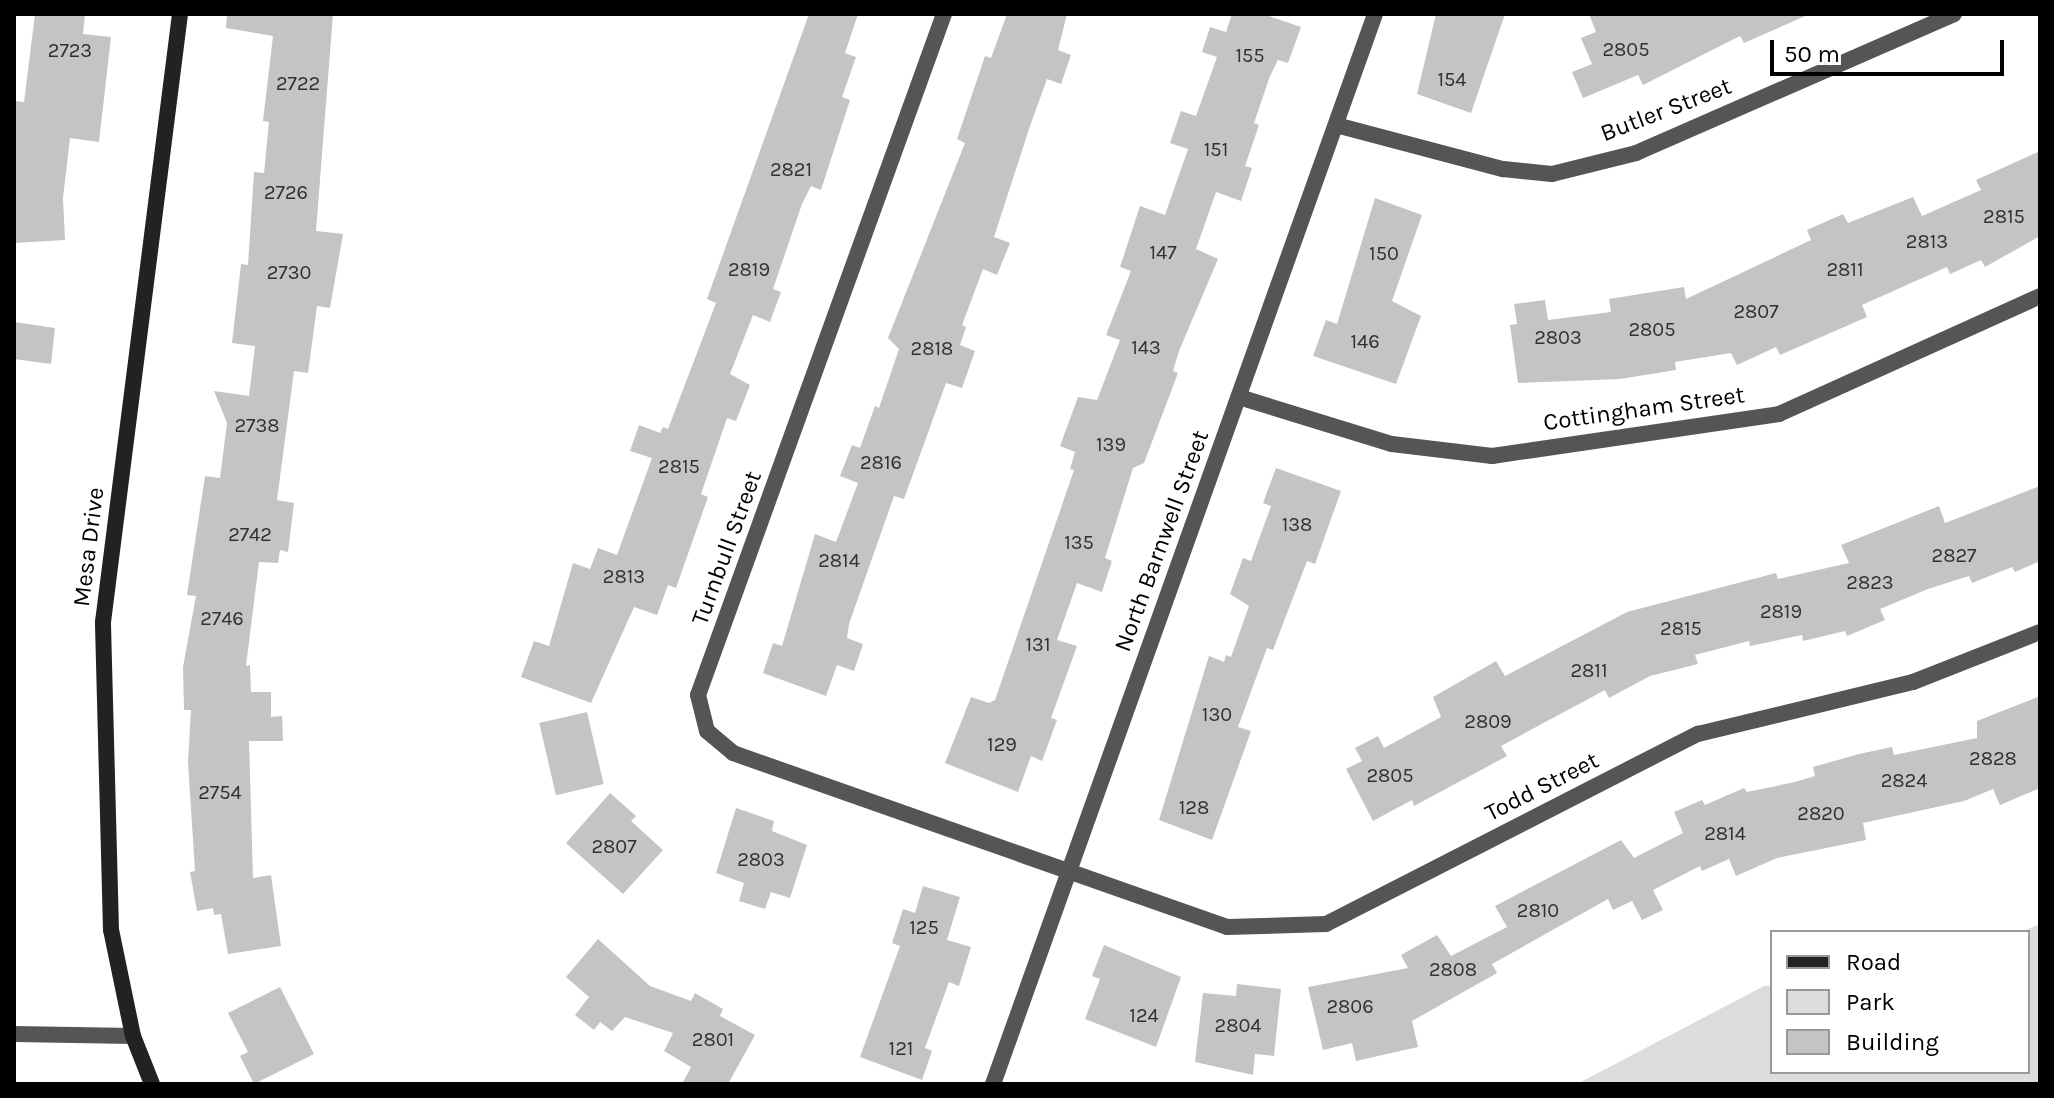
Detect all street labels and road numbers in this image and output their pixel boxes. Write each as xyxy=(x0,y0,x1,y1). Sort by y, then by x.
street label: Butler Street xyxy=(1597,72,1735,148)
street label: Cottingham Street xyxy=(1542,381,1746,437)
street label: North Barnwell Street xyxy=(1109,426,1215,656)
street label: Turnbull Street xyxy=(686,467,768,629)
street label: Mesa Drive xyxy=(67,486,111,608)
street label: Todd Street xyxy=(1481,746,1603,828)

